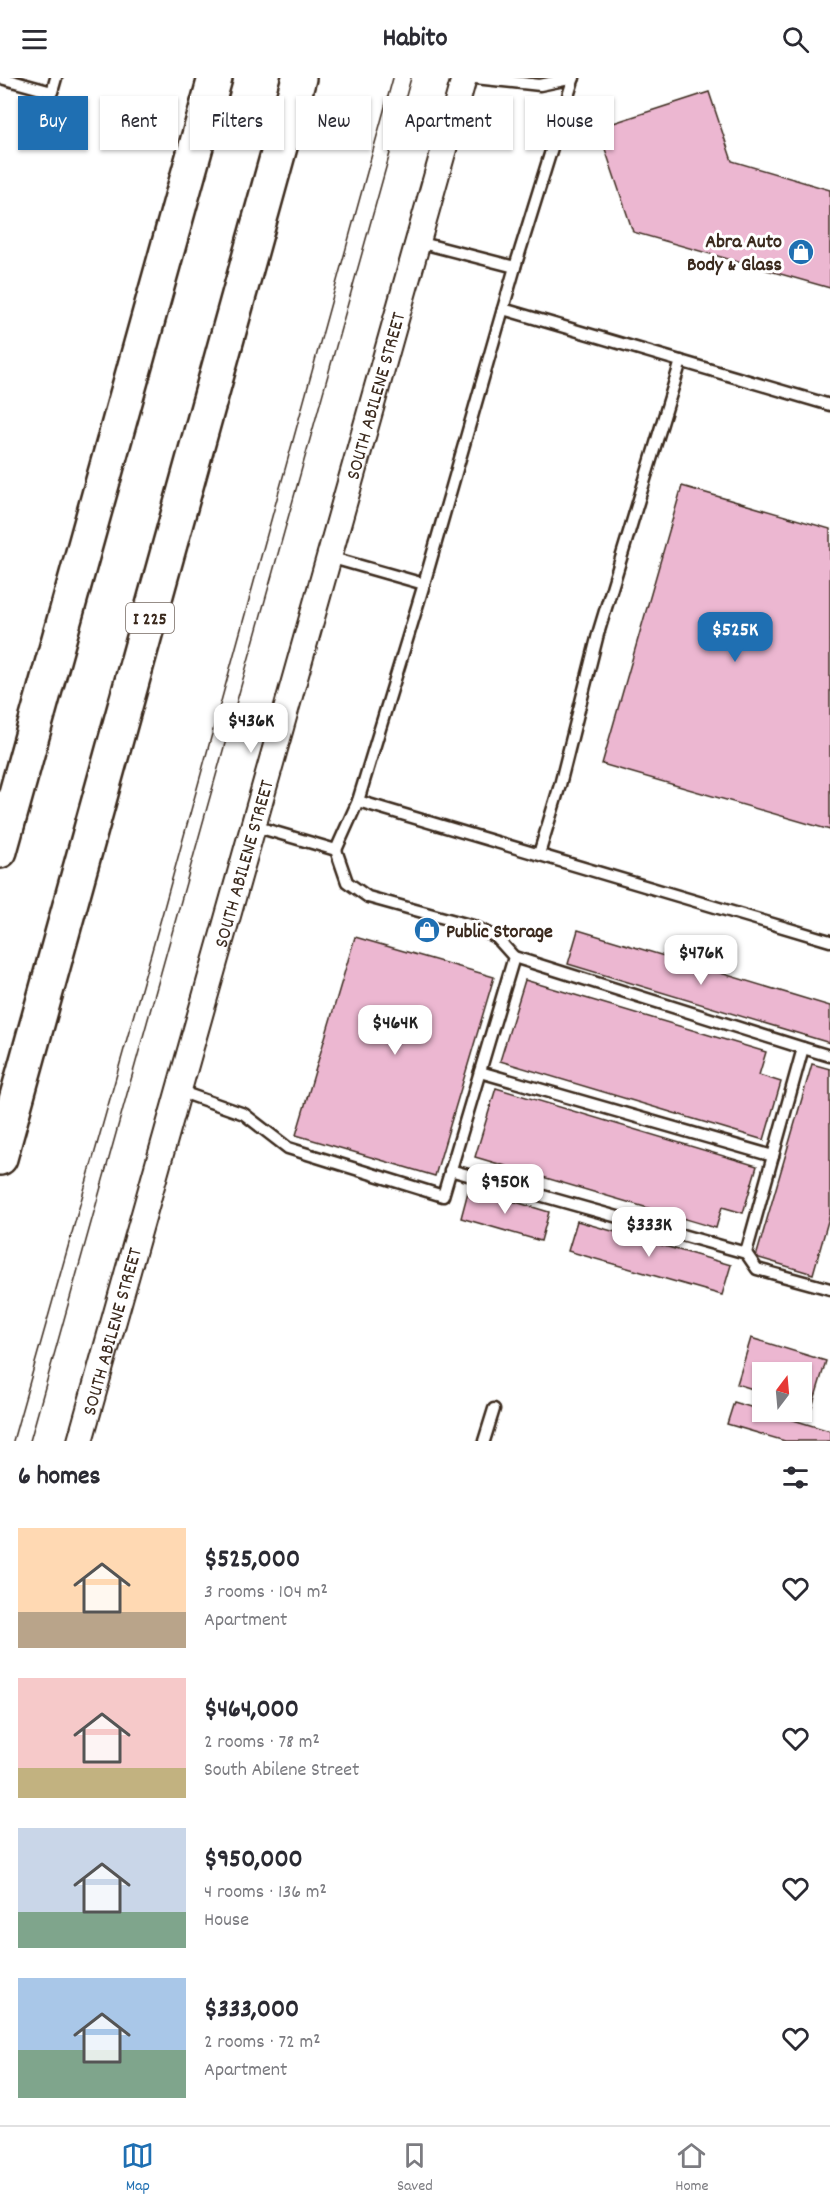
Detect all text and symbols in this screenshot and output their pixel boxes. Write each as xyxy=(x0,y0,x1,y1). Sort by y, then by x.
text: Habito xyxy=(382,20,448,59)
icon: menu xyxy=(18,23,51,56)
icon: search xyxy=(779,23,812,56)
chip: Buy xyxy=(18,96,88,150)
chip: Rent xyxy=(100,96,178,150)
chip: Filters xyxy=(190,96,284,150)
chip: New xyxy=(296,96,371,150)
chip: Apartment xyxy=(383,96,513,150)
chip: House xyxy=(525,96,614,150)
place label: Abra Auto Body & Glass xyxy=(687,229,782,280)
shop icon: Abra Auto Body & Glass xyxy=(786,237,816,267)
street label: SOUTH ABILENE STREET xyxy=(340,309,414,484)
road number: I 225 xyxy=(126,603,174,633)
pin: $525K xyxy=(693,612,777,663)
text: $525K xyxy=(712,617,758,645)
pin: $436K xyxy=(209,703,293,754)
text: $436K xyxy=(228,708,274,736)
street label: SOUTH ABILENE STREET xyxy=(209,777,283,951)
shop icon: Public Storage xyxy=(412,915,442,945)
place label: Public Storage xyxy=(446,919,553,947)
pin: $476K xyxy=(659,935,743,986)
text: $476K xyxy=(678,940,724,968)
pin: $464K xyxy=(353,1005,437,1056)
text: $464K xyxy=(372,1010,418,1038)
pin: $950K xyxy=(463,1164,547,1215)
text: $950K xyxy=(481,1169,529,1197)
pin: $333K xyxy=(607,1207,691,1258)
text: $333K xyxy=(626,1212,672,1240)
street label: SOUTH ABILENE STREET xyxy=(77,1245,151,1419)
north arrow xyxy=(752,1362,812,1422)
map controls xyxy=(752,1362,812,1422)
text: 6 homes xyxy=(18,1459,100,1496)
icon: filters xyxy=(779,1461,812,1494)
text: $525,000 xyxy=(204,1542,300,1579)
icon: home xyxy=(66,1552,138,1624)
icon: heart xyxy=(779,1572,812,1605)
text: 3 rooms · 104 m² xyxy=(204,1579,328,1607)
text: Apartment xyxy=(204,1607,287,1635)
text: $464,000 xyxy=(204,1692,299,1729)
icon: home xyxy=(66,1702,138,1774)
icon: heart xyxy=(779,1722,812,1755)
text: 2 rooms · 78 m² xyxy=(204,1729,320,1757)
text: South Abilene Street xyxy=(204,1757,359,1785)
text: $950,000 xyxy=(204,1842,303,1879)
icon: home xyxy=(66,1852,138,1924)
icon: heart xyxy=(779,1872,812,1905)
text: 4 rooms · 136 m² xyxy=(204,1879,327,1907)
text: House xyxy=(204,1907,249,1935)
text: $333,000 xyxy=(204,1992,299,2029)
icon: home xyxy=(66,2002,138,2074)
icon: heart xyxy=(779,2022,812,2055)
text: 2 rooms · 72 m² xyxy=(204,2029,320,2057)
text: Apartment xyxy=(204,2057,287,2085)
tab: Map xyxy=(121,2139,154,2198)
tab: Saved xyxy=(397,2139,433,2198)
tab: Home xyxy=(675,2139,709,2198)

